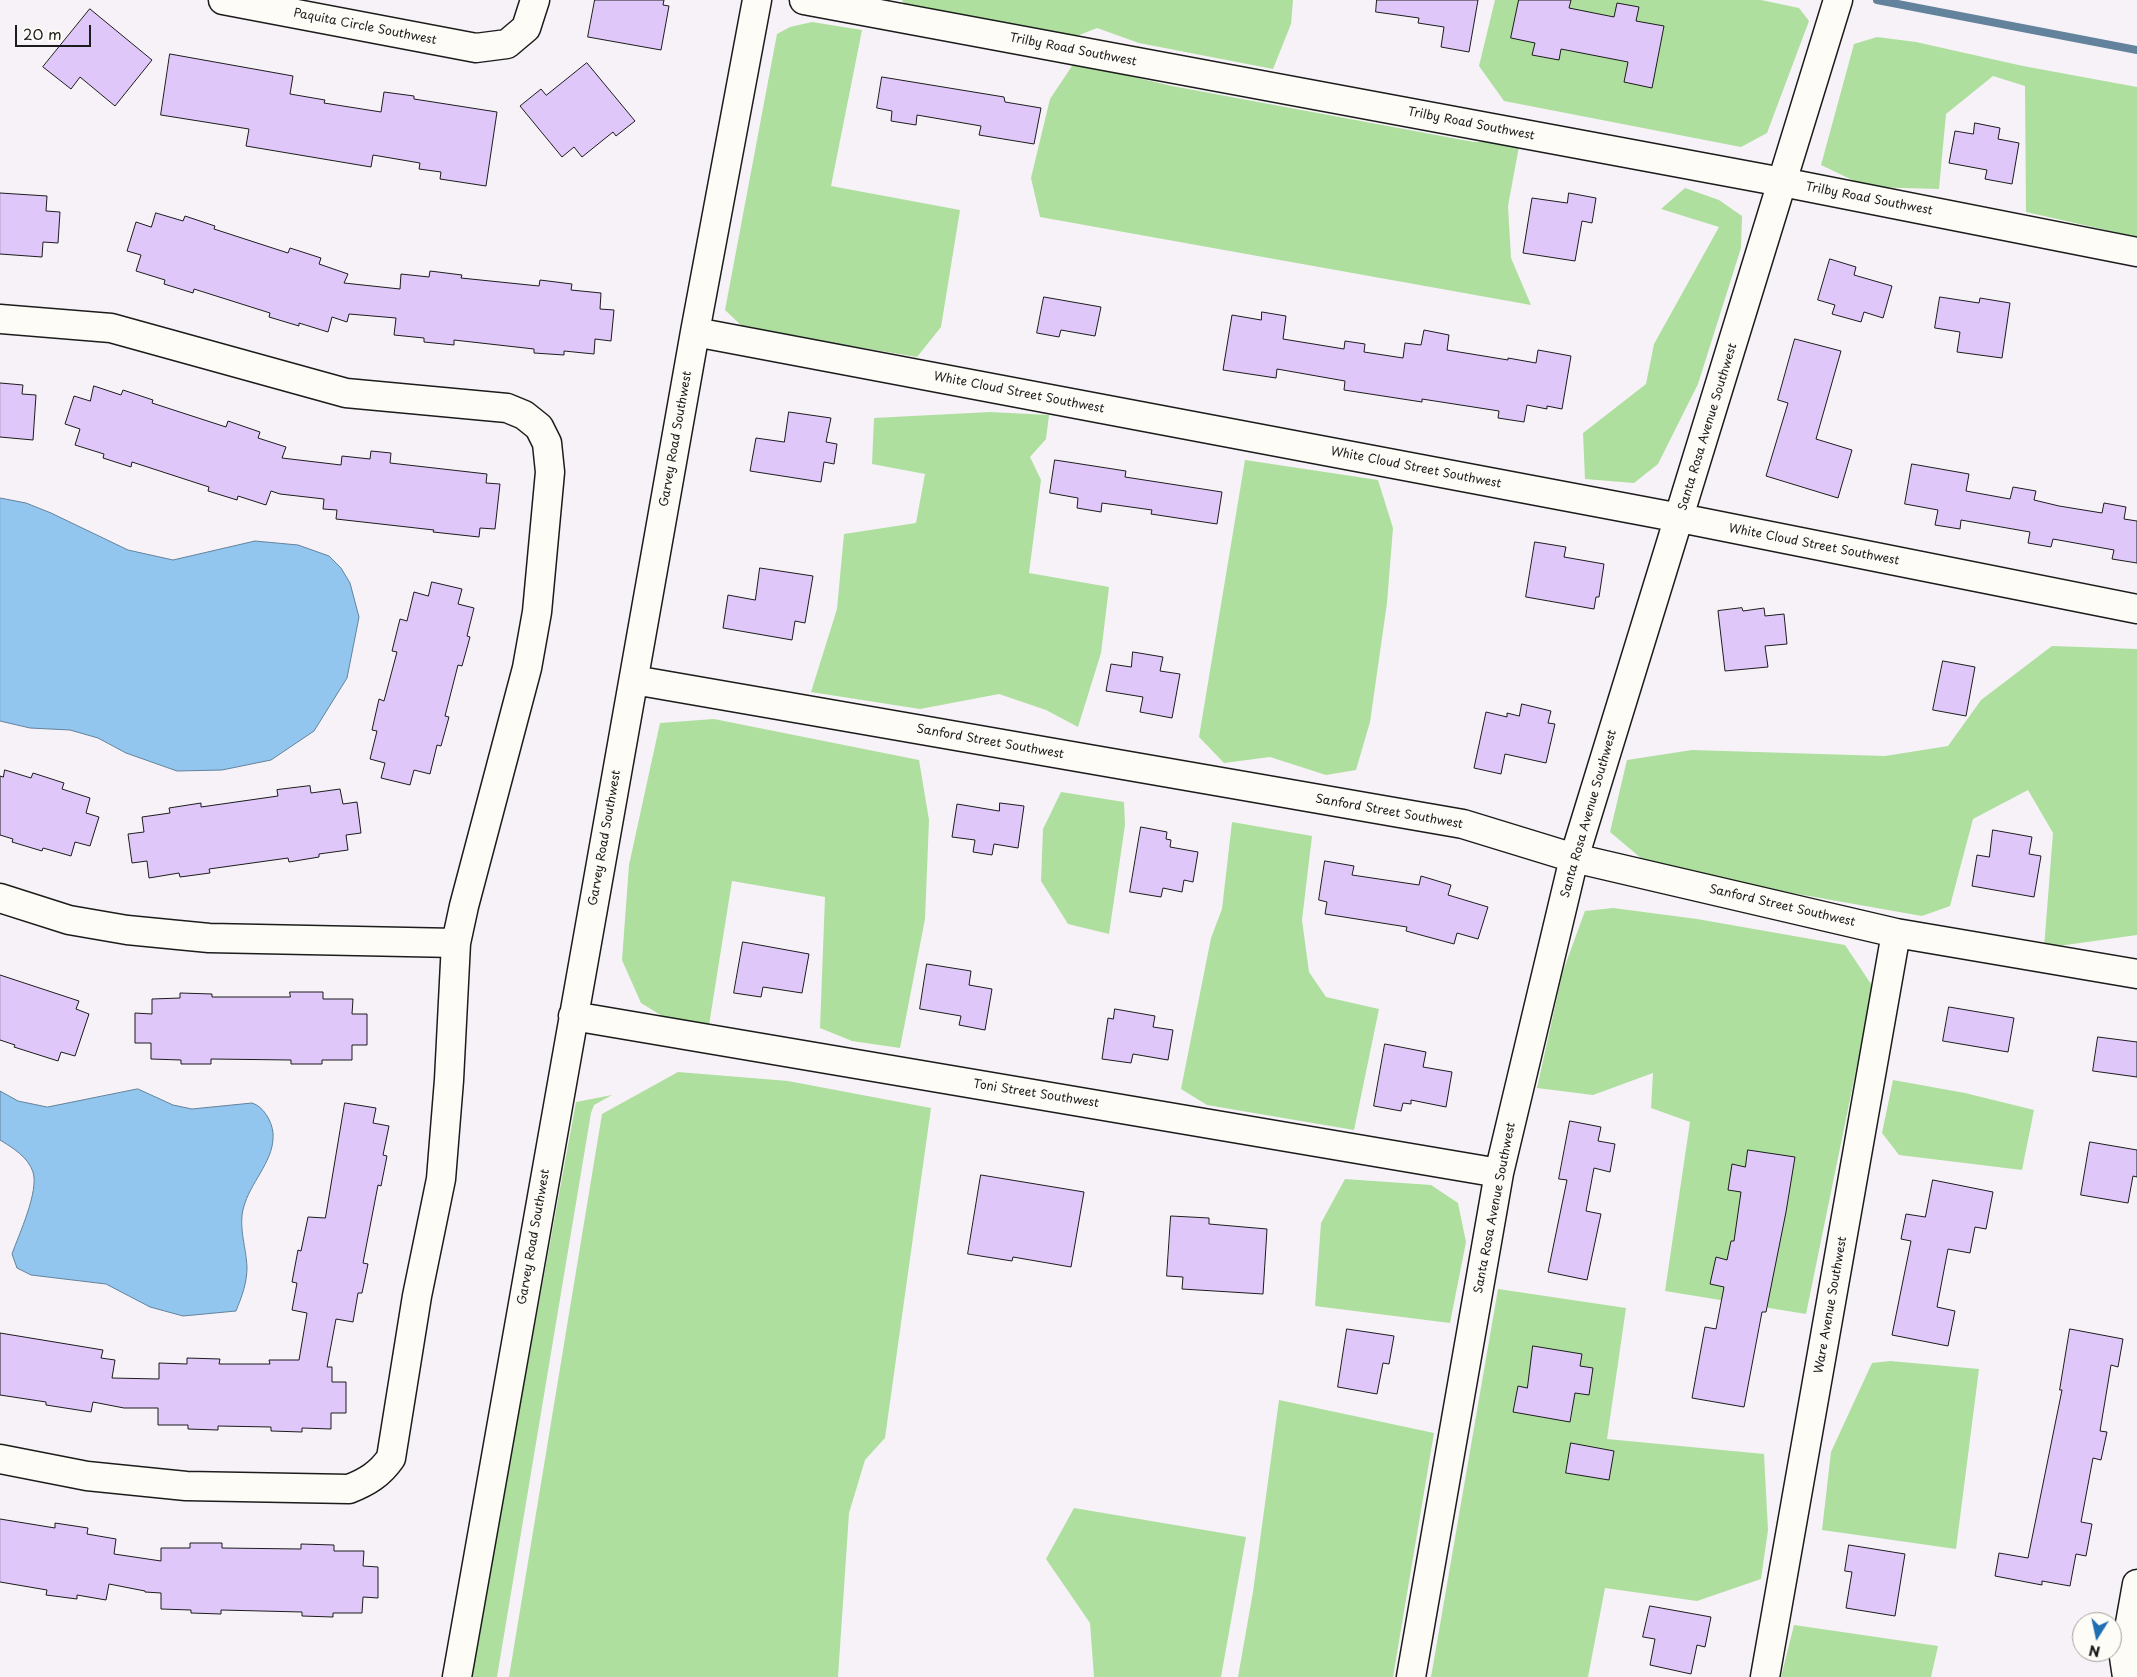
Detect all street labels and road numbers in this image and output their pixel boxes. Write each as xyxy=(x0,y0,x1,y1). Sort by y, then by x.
street label: Paquita Circle Southwest xyxy=(292,6,438,48)
street label: Trilby Road Southwest xyxy=(1008,31,1138,69)
street label: Trilby Road Southwest xyxy=(1406,105,1536,143)
street label: Trilby Road Southwest xyxy=(1804,180,1934,218)
street label: Santa Rosa Avenue Southwest xyxy=(1676,342,1740,512)
street label: White Cloud Street Southwest xyxy=(933,369,1105,417)
street label: Garvey Road Southwest xyxy=(657,370,695,508)
street label: White Cloud Street Southwest xyxy=(1330,444,1502,492)
street label: White Cloud Street Southwest xyxy=(1728,521,1900,569)
street label: Sanford Street Southwest xyxy=(915,722,1065,762)
street label: Santa Rosa Avenue Southwest xyxy=(1558,728,1620,900)
street label: Garvey Road Southwest xyxy=(586,769,624,907)
street label: Sanford Street Southwest xyxy=(1314,792,1464,832)
street label: Sanford Street Southwest xyxy=(1708,882,1856,930)
street label: Toni Street Southwest xyxy=(972,1077,1100,1111)
street label: Santa Rosa Avenue Southwest xyxy=(1471,1121,1519,1295)
street label: Garvey Road Southwest xyxy=(515,1168,553,1306)
street label: Ware Avenue Southwest xyxy=(1812,1235,1850,1375)

